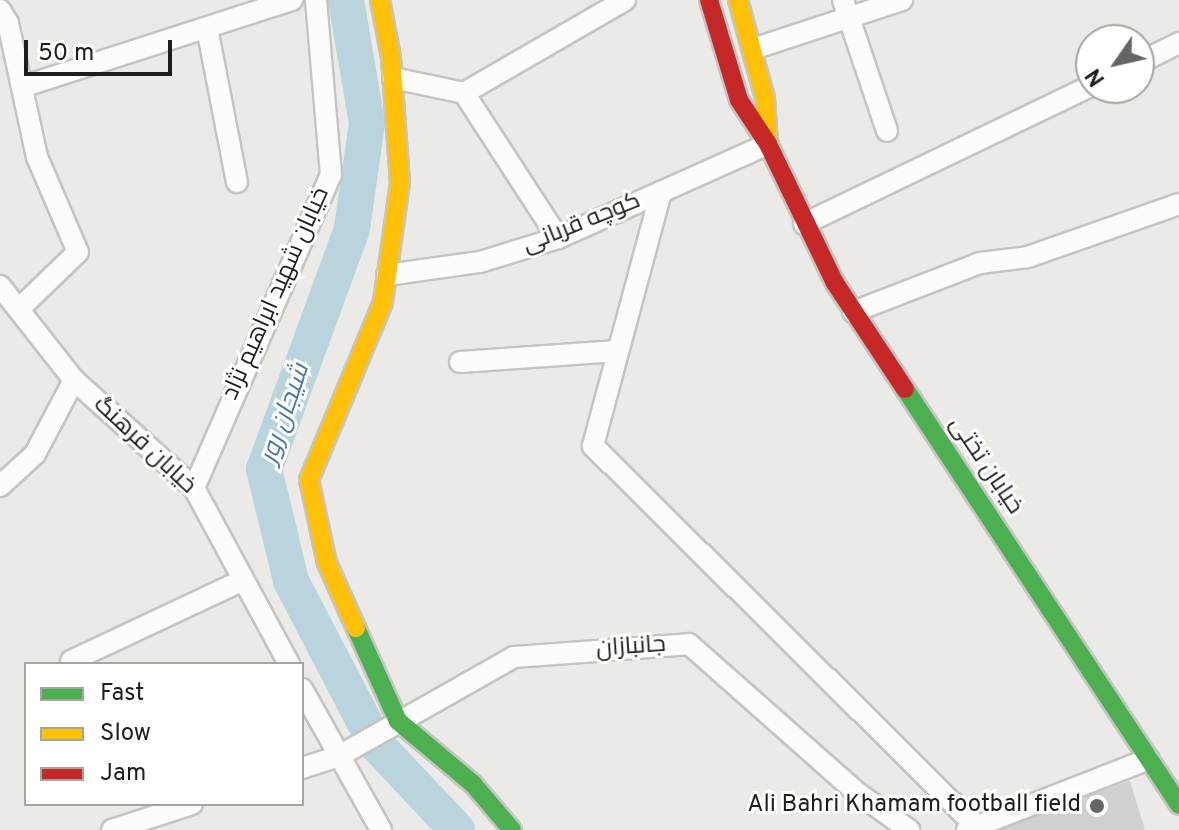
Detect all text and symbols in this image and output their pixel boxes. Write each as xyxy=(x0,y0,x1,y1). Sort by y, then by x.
scale bar xyxy=(28,24,176,74)
north arrow xyxy=(1075,24,1155,104)
text: 50 m xyxy=(38,39,94,69)
text: N xyxy=(1081,62,1112,91)
street label: خیابان شهید ابراهیم نژاد xyxy=(217,183,337,405)
street label: کوچه قربانی xyxy=(519,187,645,261)
water label: شیجان رور xyxy=(254,360,318,468)
street label: خیابان فرهنگ xyxy=(87,391,201,501)
street label: خیابان تختی xyxy=(942,412,1028,520)
street label: جانبازان xyxy=(595,631,667,665)
legend xyxy=(24,662,304,806)
text: Fast xyxy=(100,679,144,709)
text: Slow xyxy=(100,719,151,749)
text: Jam xyxy=(100,759,146,789)
place label: Ali Bahri Khamam football field xyxy=(747,792,1081,820)
marker: Ali Bahri Khamam football field xyxy=(1088,797,1106,815)

